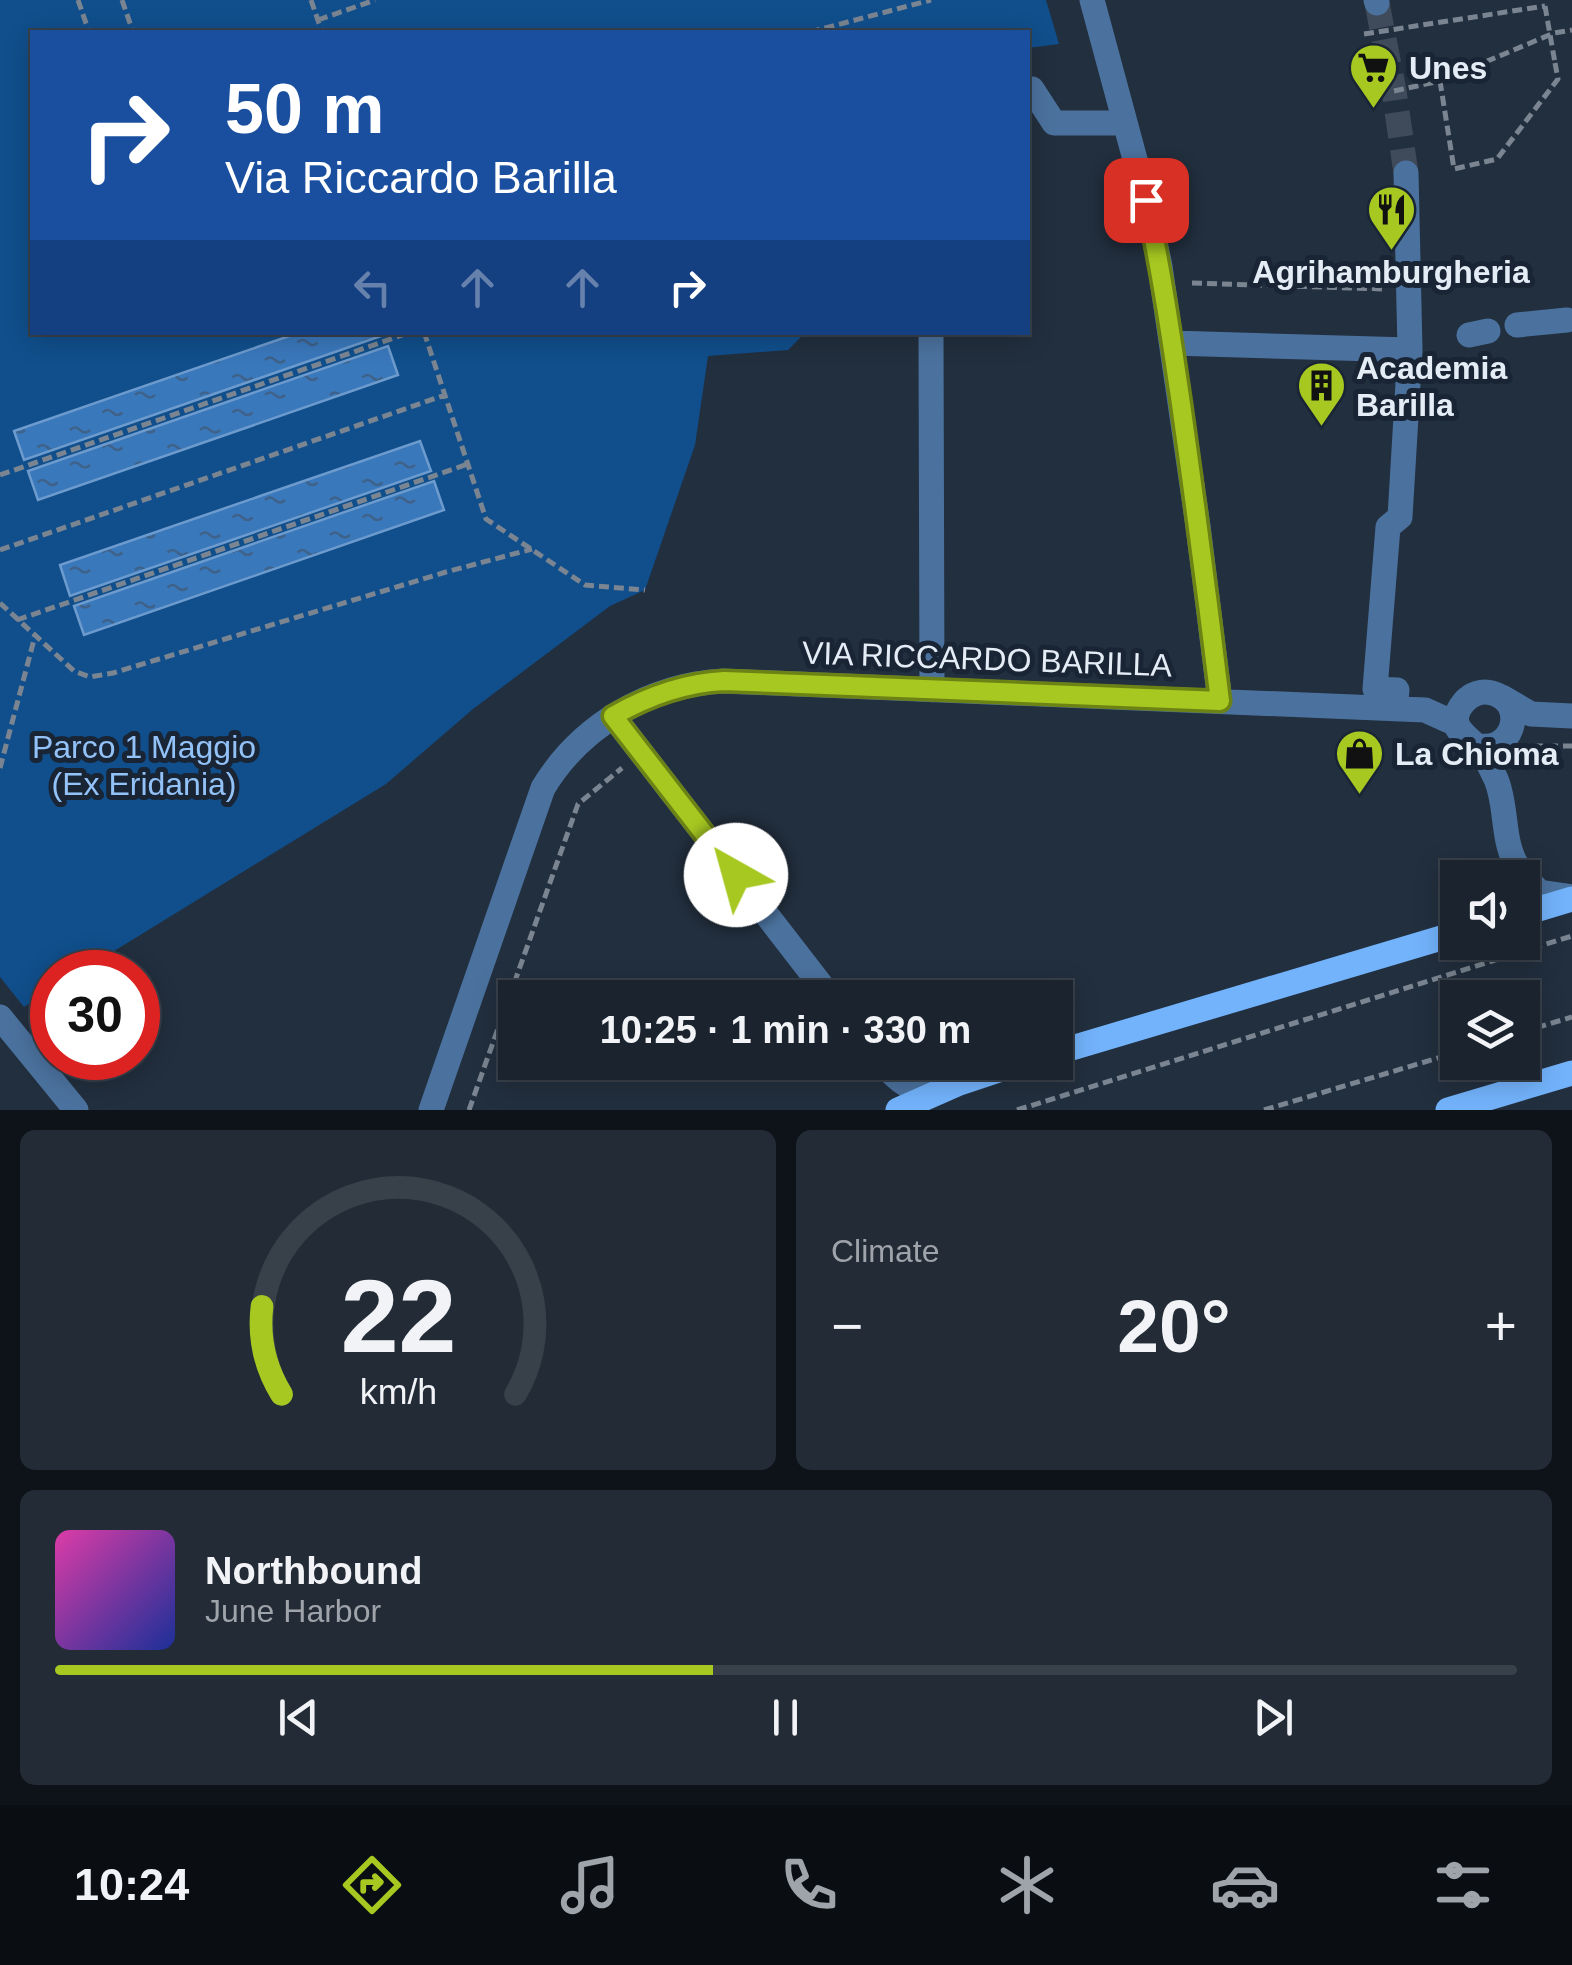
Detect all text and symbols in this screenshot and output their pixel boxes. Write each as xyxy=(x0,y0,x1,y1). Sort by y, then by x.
supermarket icon: Unes xyxy=(1348,42,1400,110)
place label: Unes xyxy=(1409,50,1487,86)
icon: right xyxy=(60,70,190,200)
text: 50 m xyxy=(225,70,385,148)
text: Via Riccardo Barilla xyxy=(225,152,617,203)
pin xyxy=(1104,158,1189,243)
icon: arrive xyxy=(1119,173,1174,228)
restaurant icon: Agrihamburgheria xyxy=(1365,184,1417,252)
place label: Agrihamburgheria xyxy=(1252,254,1530,290)
icon: left xyxy=(345,260,400,315)
icon: ahead xyxy=(450,260,505,315)
icon: ahead xyxy=(555,260,610,315)
icon: right xyxy=(660,260,715,315)
place label: Academia Barilla xyxy=(1356,350,1507,423)
building icon: Academia Barilla xyxy=(1295,360,1347,428)
street label: VIA RICCARDO BARILLA xyxy=(802,635,1173,683)
shop icon: La Chioma xyxy=(1334,728,1386,796)
park label: Parco 1 Maggio (Ex Eridania) xyxy=(32,729,256,802)
place label: La Chioma xyxy=(1395,736,1559,772)
position arrow xyxy=(684,823,788,927)
map controls xyxy=(1440,860,1540,1080)
button: sound xyxy=(1440,860,1540,960)
speed limit sign: 30 xyxy=(30,950,160,1080)
button: layers xyxy=(1440,980,1540,1080)
text: 10:25 · 1 min · 330 m xyxy=(600,1009,971,1051)
text: Climate xyxy=(831,1233,939,1269)
text: 22 xyxy=(340,1258,456,1374)
text: 20° xyxy=(1117,1284,1231,1368)
text: − xyxy=(831,1295,863,1357)
text: + xyxy=(1485,1295,1517,1357)
text: km/h xyxy=(359,1372,437,1412)
text: Northbound xyxy=(205,1550,422,1592)
text: June Harbor xyxy=(205,1593,381,1629)
icon: previous xyxy=(271,1690,326,1745)
icon: pause xyxy=(758,1690,813,1745)
icon: next xyxy=(1246,1690,1301,1745)
icon: directions xyxy=(337,1850,407,1920)
icon: music xyxy=(555,1850,625,1920)
icon: phone xyxy=(774,1850,844,1920)
icon: climate xyxy=(992,1850,1062,1920)
icon: car xyxy=(1210,1850,1280,1920)
icon: filters xyxy=(1428,1850,1498,1920)
text: 10:24 xyxy=(74,1859,189,1910)

